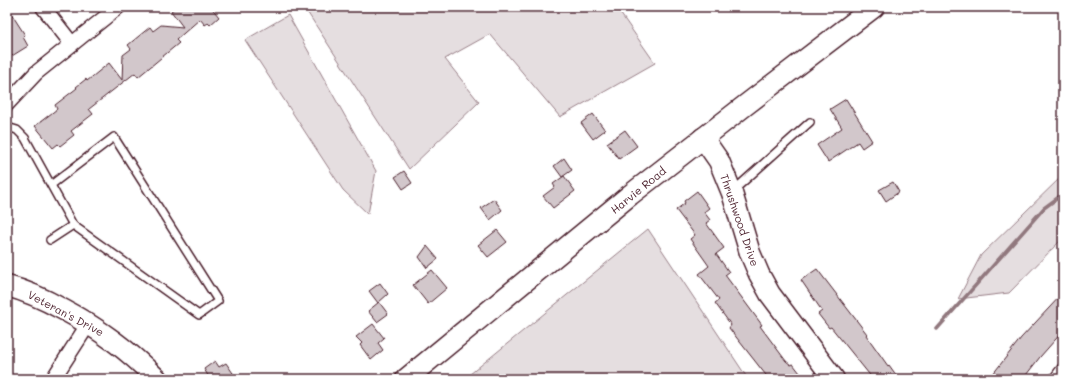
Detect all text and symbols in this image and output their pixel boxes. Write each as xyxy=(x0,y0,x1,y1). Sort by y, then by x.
street label: Harvie Road xyxy=(607,163,669,217)
street label: Thrushwood Drive xyxy=(717,172,763,268)
street label: Veteran's Drive xyxy=(25,287,107,340)

